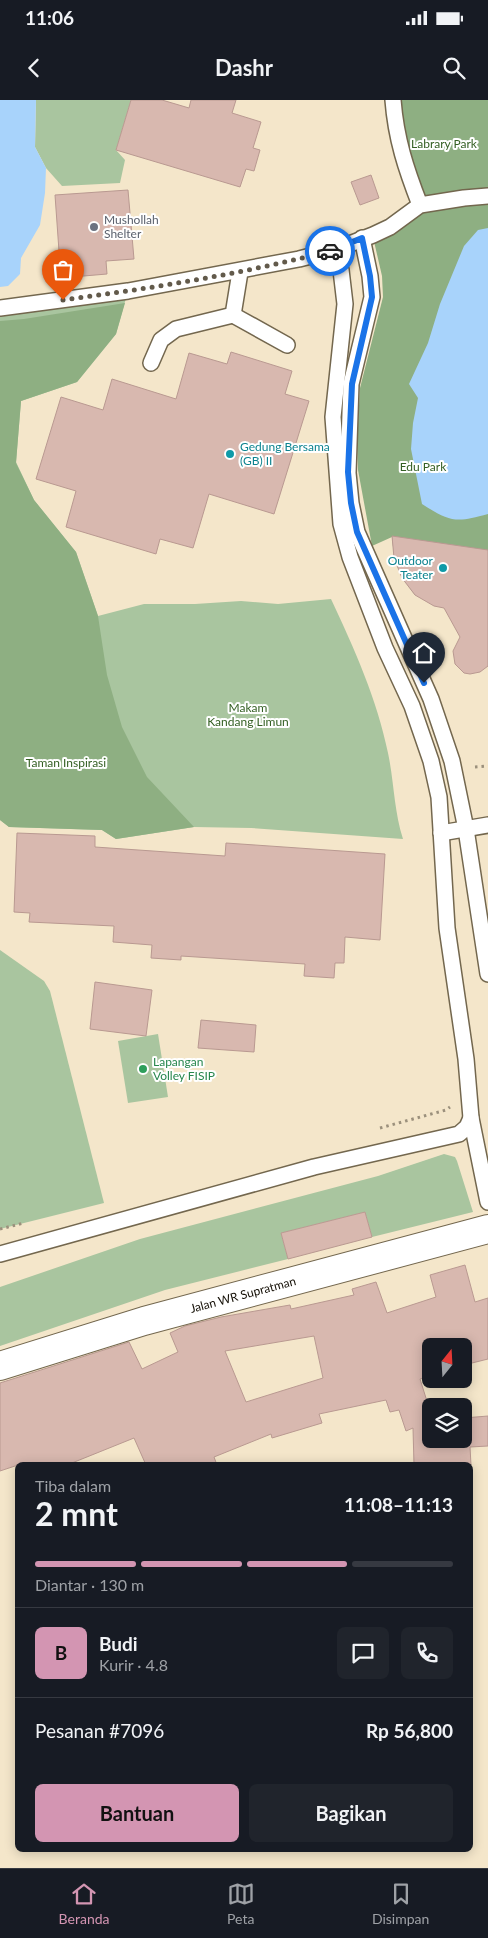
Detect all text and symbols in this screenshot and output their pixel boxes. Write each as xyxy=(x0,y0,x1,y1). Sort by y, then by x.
text: 11:06 xyxy=(25,6,74,29)
icon: back xyxy=(20,54,48,82)
text: Dashr xyxy=(215,54,273,81)
icon: search xyxy=(440,54,468,82)
park label: Labrary Park xyxy=(411,136,478,151)
place label: Mushollah Shelter xyxy=(104,212,159,241)
marker: Mushollah Shelter xyxy=(88,221,100,233)
courier xyxy=(305,226,355,276)
icon: car xyxy=(316,237,344,265)
pin xyxy=(42,249,84,300)
icon: bag xyxy=(49,256,77,284)
place label: Gedung Bersama (GB) II xyxy=(240,439,330,468)
marker: Gedung Bersama (GB) II xyxy=(224,448,236,460)
park label: Edu Park xyxy=(400,459,447,474)
place label: Outdoor Teater xyxy=(388,553,434,582)
marker: Outdoor Teater xyxy=(437,562,449,574)
pin xyxy=(403,632,445,683)
icon: home xyxy=(410,639,438,667)
park label: Makam Kandang Limun xyxy=(207,700,289,729)
park label: Taman Inspirasi xyxy=(26,755,106,770)
place label: Lapangan Volley FISIP xyxy=(153,1054,215,1083)
marker: Lapangan Volley FISIP xyxy=(137,1063,149,1075)
street label: Jalan WR Supratman xyxy=(188,1273,297,1316)
north arrow xyxy=(422,1338,472,1388)
map controls xyxy=(422,1338,472,1448)
button: layers xyxy=(422,1398,472,1448)
text: Tiba dalam xyxy=(35,1476,111,1495)
text: 11:08–11:13 xyxy=(344,1493,453,1516)
text: 2 mnt xyxy=(35,1494,118,1533)
text: Diantar · 130 m xyxy=(35,1575,144,1594)
button: chat xyxy=(337,1627,389,1679)
button: phone xyxy=(401,1627,453,1679)
text: Budi xyxy=(99,1632,138,1655)
text: B xyxy=(55,1641,67,1664)
text: Kurir · 4.8 xyxy=(99,1655,168,1674)
text: Pesanan #7096 xyxy=(35,1719,164,1742)
text: Rp 56,800 xyxy=(366,1719,453,1742)
button: Bantuan xyxy=(35,1784,239,1842)
button: Bagikan xyxy=(249,1784,453,1842)
tab: Beranda xyxy=(59,1880,110,1927)
tab: Peta xyxy=(227,1880,255,1927)
tab: Disimpan xyxy=(372,1880,429,1927)

